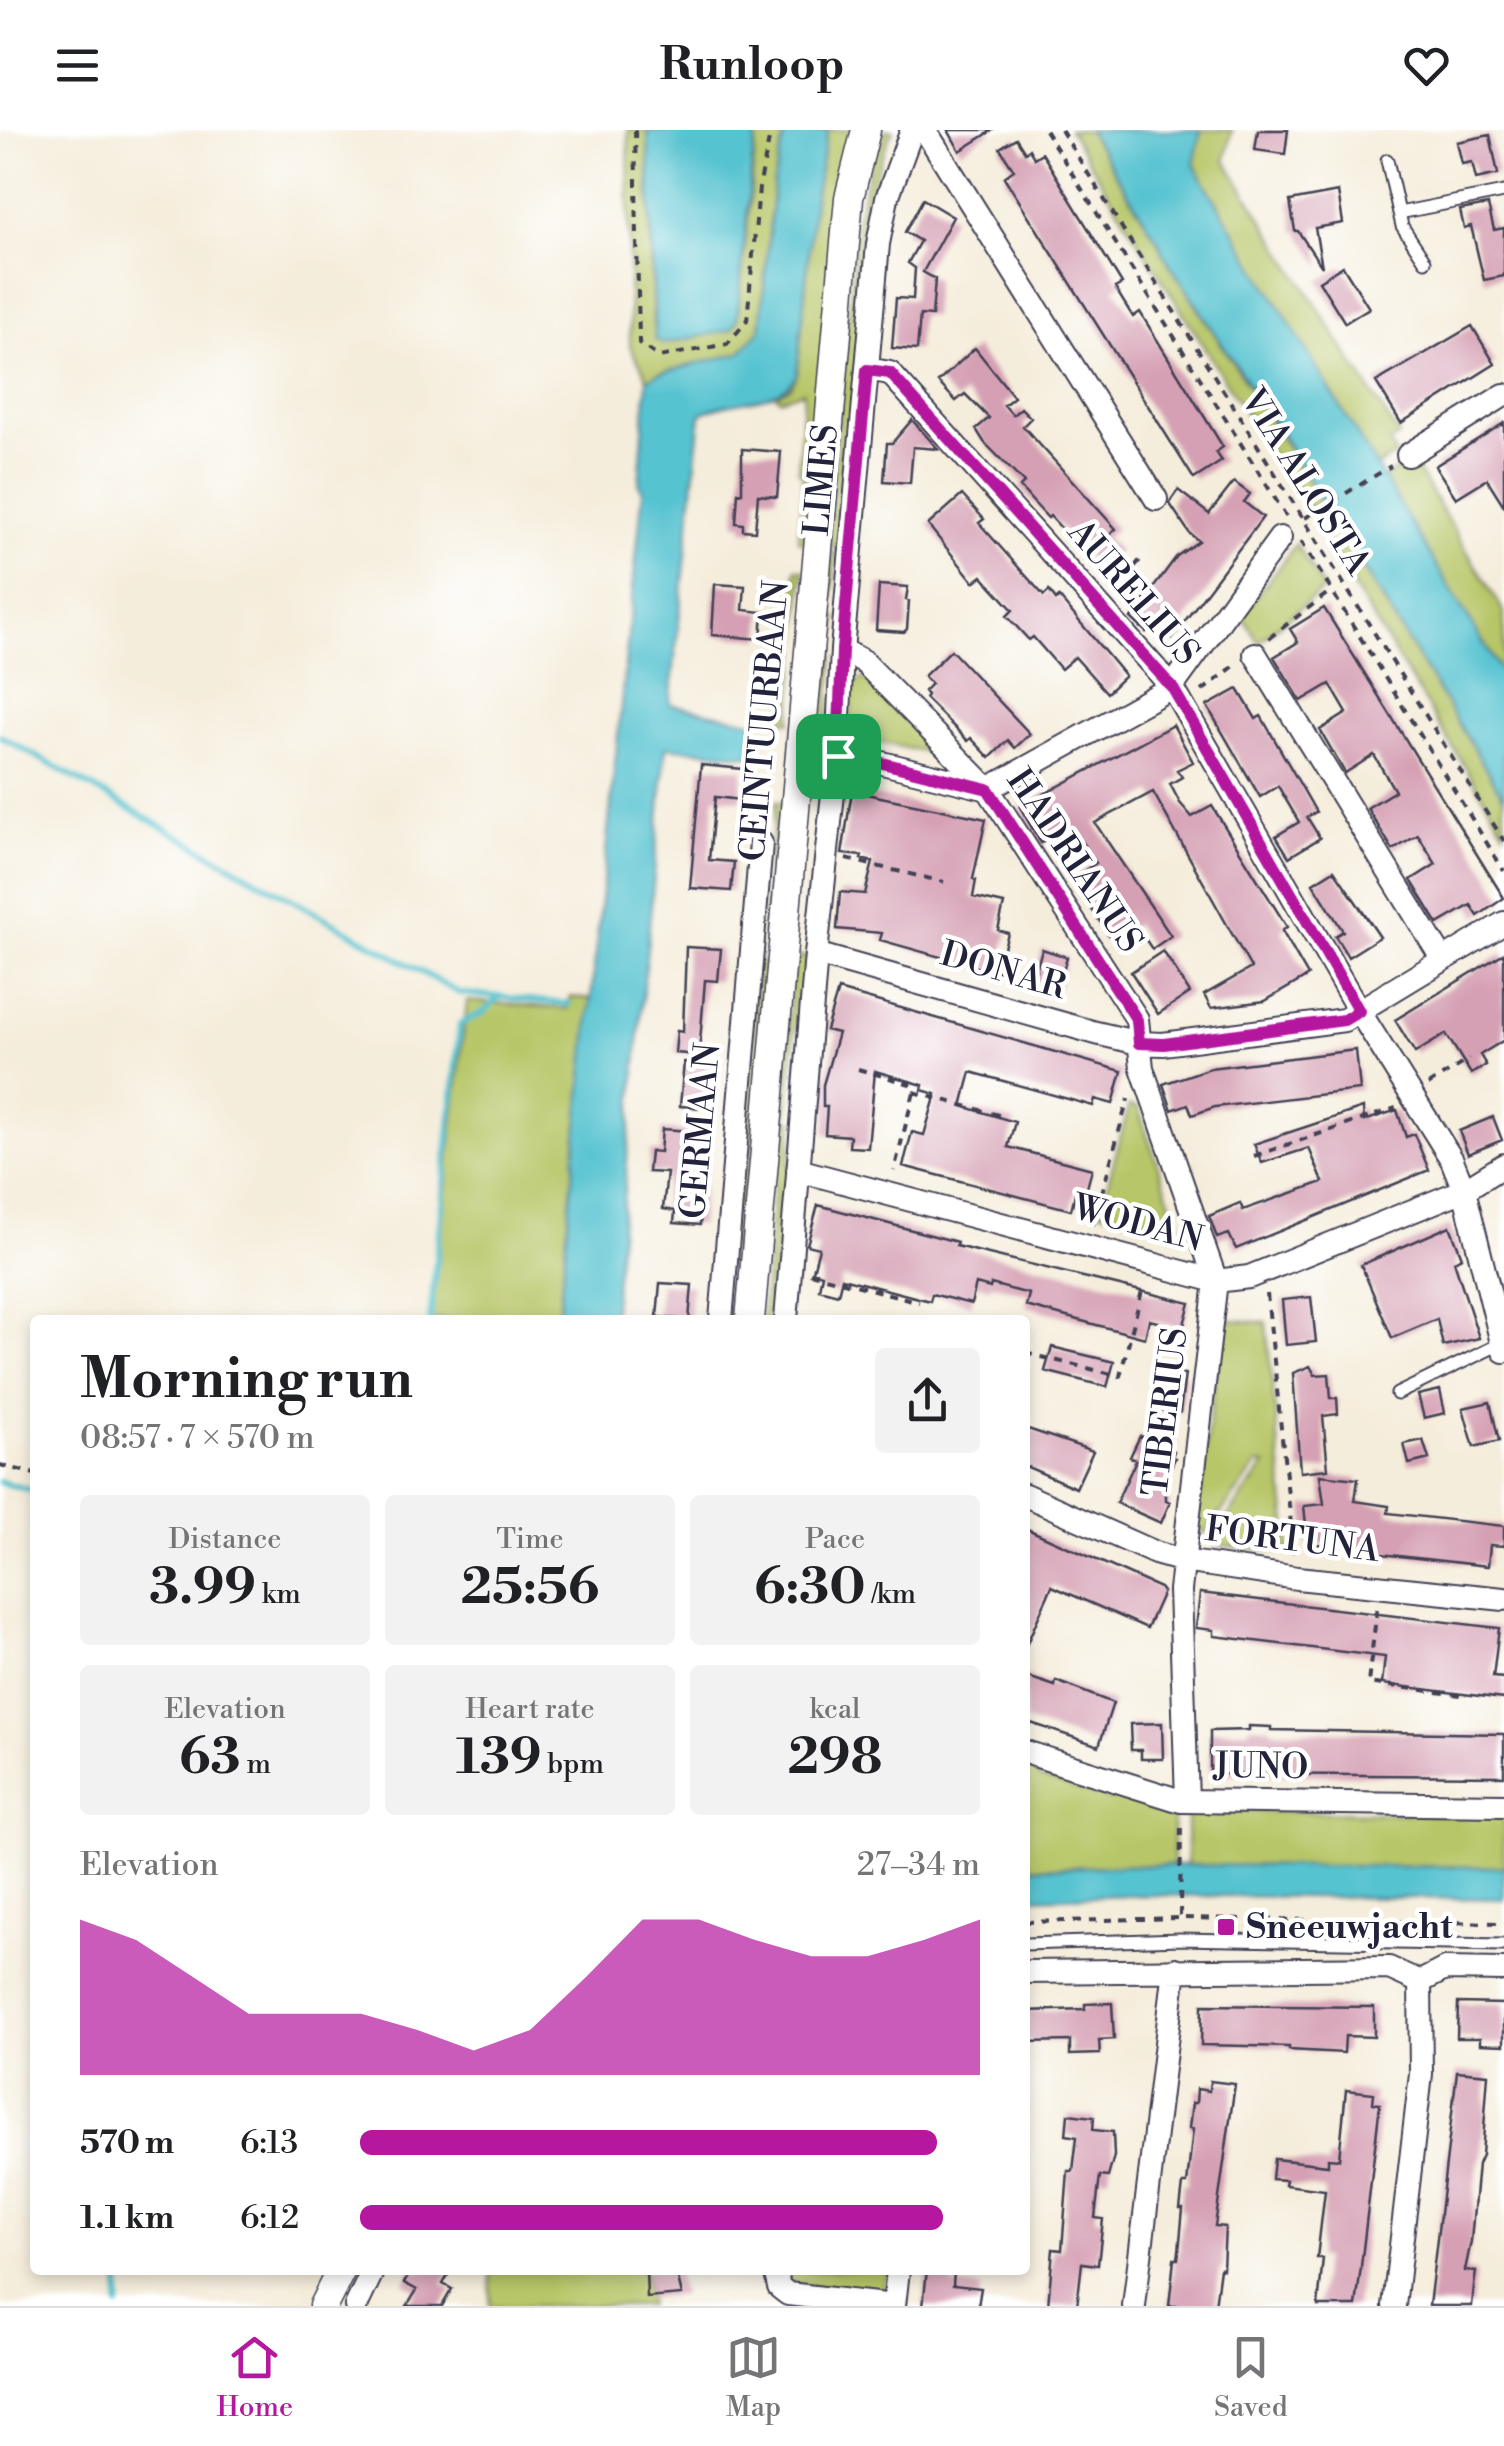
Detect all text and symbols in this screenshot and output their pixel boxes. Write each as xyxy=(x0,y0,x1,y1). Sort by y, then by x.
text: Runloop xyxy=(660,37,844,94)
icon: menu xyxy=(50,38,105,93)
icon: heart xyxy=(1399,38,1454,93)
street label: VIA ALOSTA xyxy=(1230,380,1380,584)
street label: LIMES xyxy=(796,422,848,538)
street label: AURELIUS xyxy=(1058,511,1208,674)
street label: CEINTUURBAAN xyxy=(731,579,799,863)
pin xyxy=(796,714,881,799)
icon: arrive xyxy=(811,729,866,784)
street label: HADRIANUS xyxy=(997,761,1151,961)
street label: DONAR xyxy=(936,933,1071,1010)
street label: GERMAAN xyxy=(672,1041,730,1221)
street label: WODAN xyxy=(1067,1186,1208,1262)
street label: TIBERIUS xyxy=(1134,1325,1198,1499)
text: Morning run xyxy=(80,1346,413,1415)
button: share xyxy=(875,1348,980,1453)
text: 08:57 · 7 × 570 m xyxy=(80,1418,315,1458)
street label: FORTUNA xyxy=(1203,1508,1382,1572)
text: Distance xyxy=(169,1522,281,1557)
text: Time xyxy=(496,1522,564,1557)
text: Pace xyxy=(805,1522,865,1557)
text: 3.99 xyxy=(149,1557,256,1619)
text: 25:56 xyxy=(461,1557,599,1619)
text: 6:30 xyxy=(754,1557,866,1619)
text: km xyxy=(256,1577,301,1612)
text: /km xyxy=(866,1577,916,1612)
text: Elevation xyxy=(164,1692,286,1727)
text: Heart rate xyxy=(465,1692,595,1727)
text: kcal xyxy=(810,1692,860,1727)
text: 63 xyxy=(179,1727,241,1789)
text: 139 xyxy=(456,1727,542,1789)
text: 298 xyxy=(788,1727,882,1789)
street label: JUNO xyxy=(1211,1745,1309,1789)
text: m xyxy=(241,1747,271,1782)
text: bpm xyxy=(542,1747,604,1782)
text: Elevation xyxy=(80,1845,219,1885)
text: 27–34 m xyxy=(857,1845,980,1885)
place label: Sneeuwjacht xyxy=(1246,1906,1453,1949)
marker: Sneeuwjacht xyxy=(1215,1916,1237,1938)
text: 570 m xyxy=(80,2123,174,2163)
text: 6:13 xyxy=(240,2123,298,2163)
text: 1.1 km xyxy=(80,2198,174,2238)
text: 6:12 xyxy=(240,2198,299,2238)
tab: Home xyxy=(216,2330,293,2425)
tab: Map xyxy=(726,2330,781,2425)
tab: Saved xyxy=(1214,2330,1288,2425)

